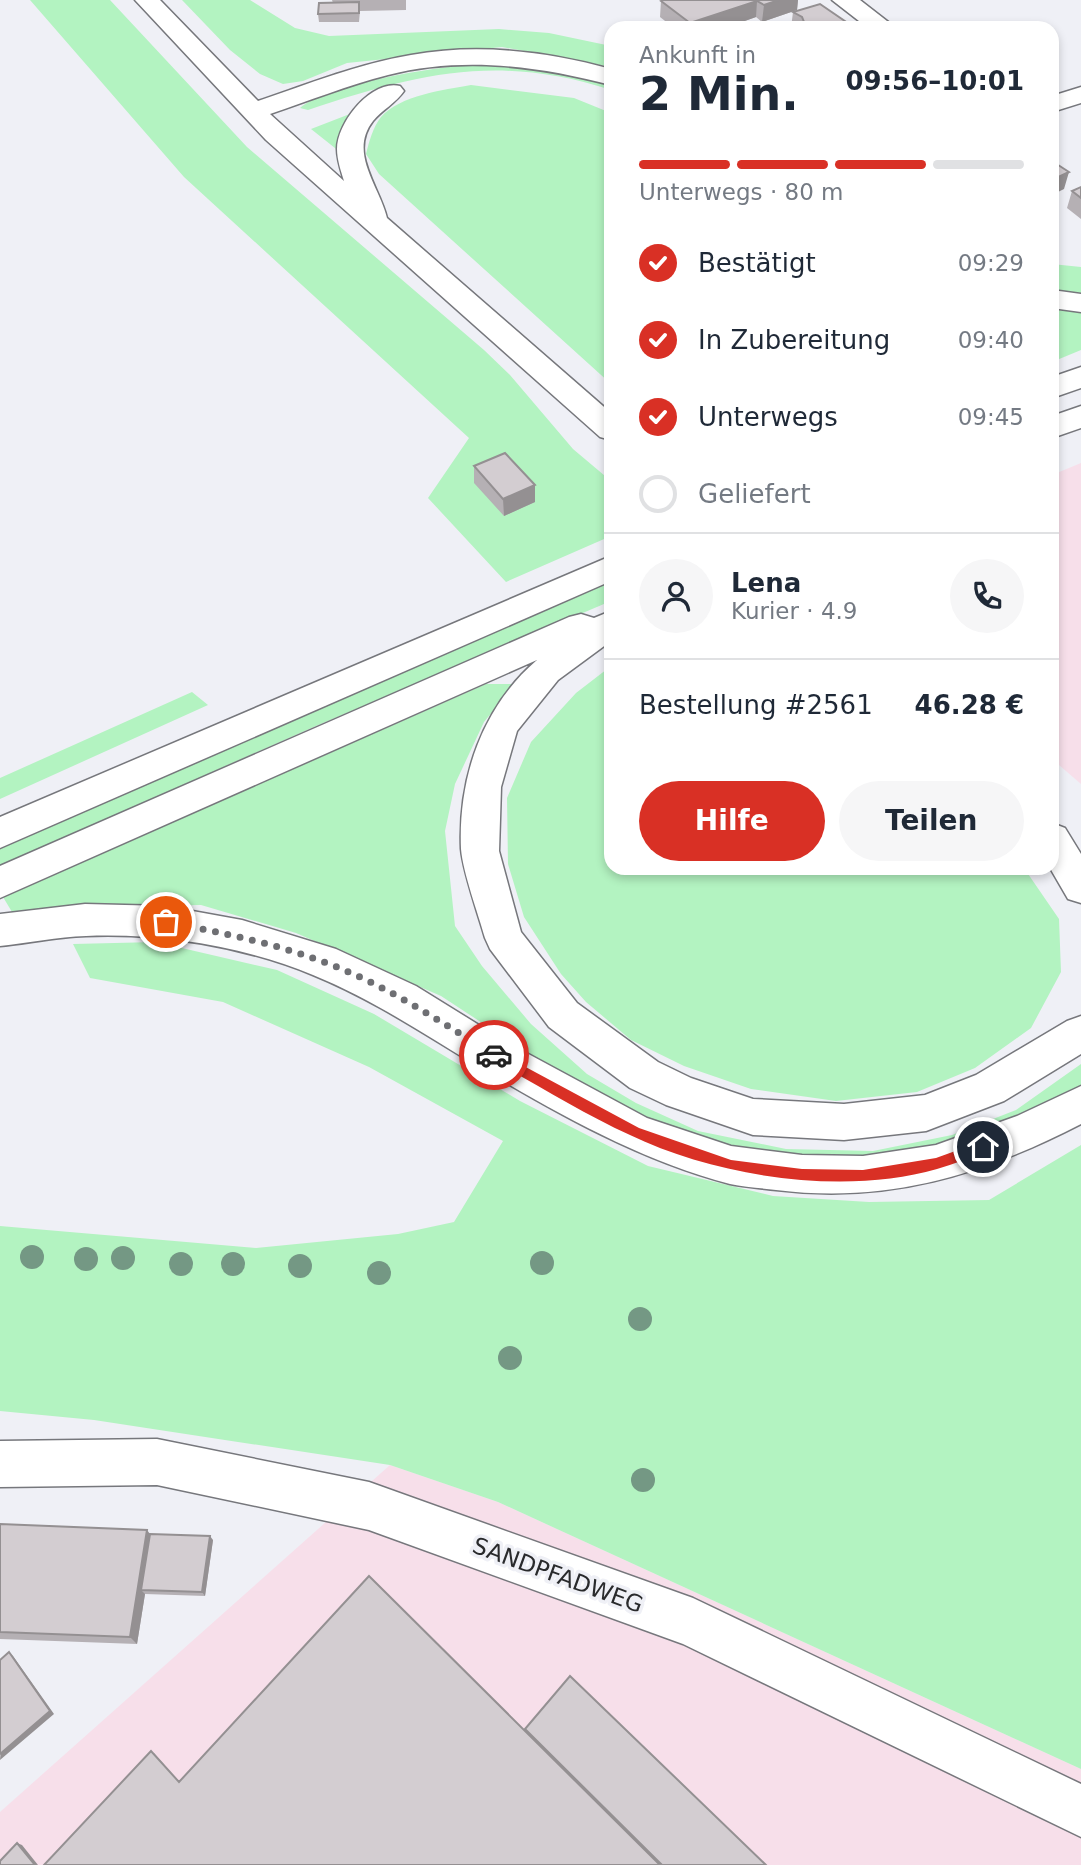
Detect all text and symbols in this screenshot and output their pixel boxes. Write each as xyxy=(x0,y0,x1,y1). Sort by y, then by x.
text: Ankunft in xyxy=(639,42,756,68)
text: 09:56–10:01 xyxy=(845,66,1024,96)
text: 2 Min. xyxy=(639,67,799,121)
text: Unterwegs · 80 m xyxy=(639,179,844,205)
icon: check xyxy=(639,244,677,282)
text: Bestätigt xyxy=(698,248,816,278)
text: 09:29 xyxy=(958,250,1024,276)
icon: check xyxy=(639,321,677,359)
text: In Zubereitung xyxy=(698,325,890,355)
text: 09:40 xyxy=(958,327,1024,353)
icon: check xyxy=(639,398,677,436)
text: Unterwegs xyxy=(698,402,838,432)
text: 09:45 xyxy=(958,404,1024,430)
text: Geliefert xyxy=(698,479,811,509)
button: person xyxy=(639,559,713,633)
button: phone xyxy=(950,559,1024,633)
text: Lena xyxy=(731,568,801,598)
text: Kurier · 4.9 xyxy=(731,598,857,624)
text: Bestellung #2561 xyxy=(639,690,873,720)
text: 46.28 € xyxy=(915,690,1024,720)
button: Hilfe xyxy=(639,781,825,861)
button: Teilen xyxy=(839,781,1024,861)
pin xyxy=(136,892,196,952)
icon: bag xyxy=(147,903,185,941)
courier xyxy=(459,1020,529,1090)
icon: car xyxy=(475,1036,513,1074)
pin xyxy=(953,1117,1013,1177)
icon: home xyxy=(964,1128,1002,1166)
street label: SANDPFADWEG xyxy=(469,1532,647,1618)

